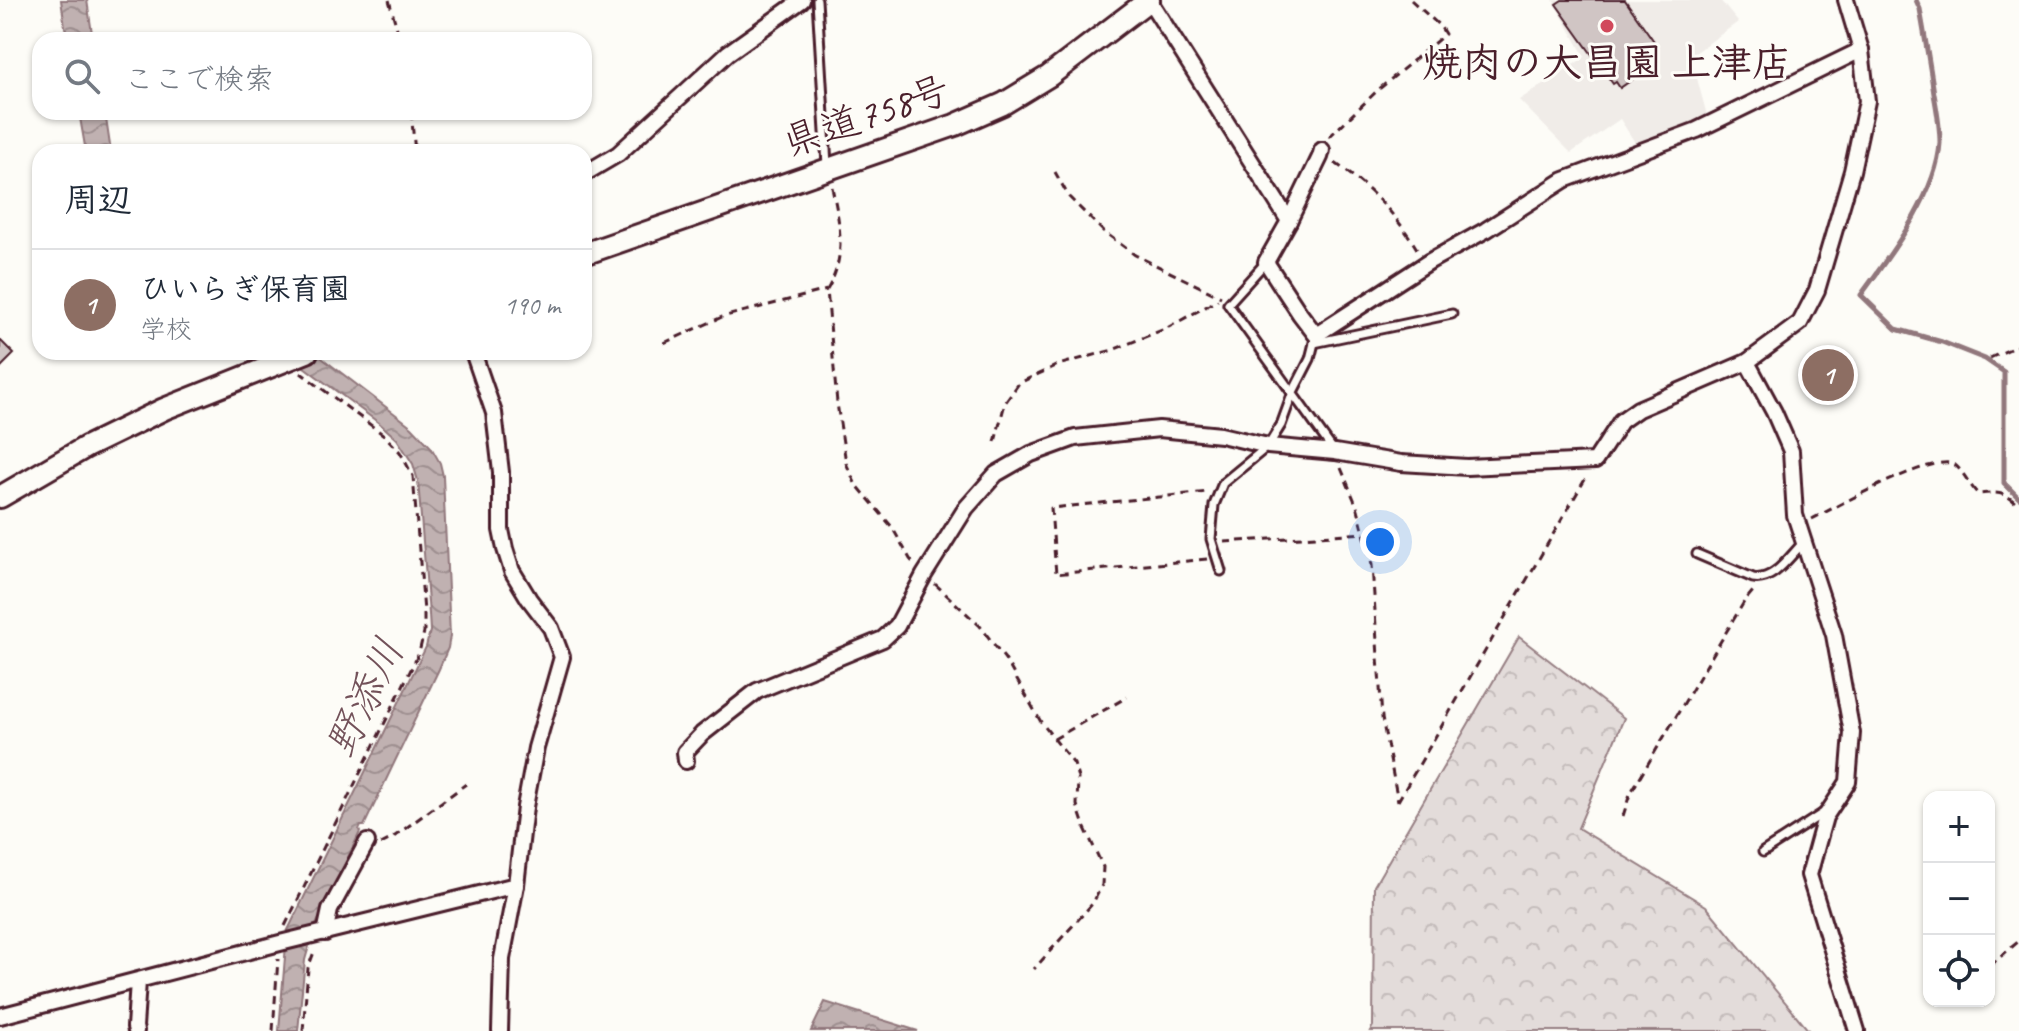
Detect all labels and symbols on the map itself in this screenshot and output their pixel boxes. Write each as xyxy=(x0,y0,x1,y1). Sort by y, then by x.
marker: 焼肉の大昌園 上津店 xyxy=(1598,17,1616,35)
place label: 焼肉の大昌園 上津店 xyxy=(1422,38,1792,88)
street label: 県道758号 xyxy=(776,64,956,168)
pin: 1 xyxy=(1802,345,1854,405)
your location xyxy=(1360,522,1400,562)
water label: 野添川 xyxy=(314,630,416,766)

